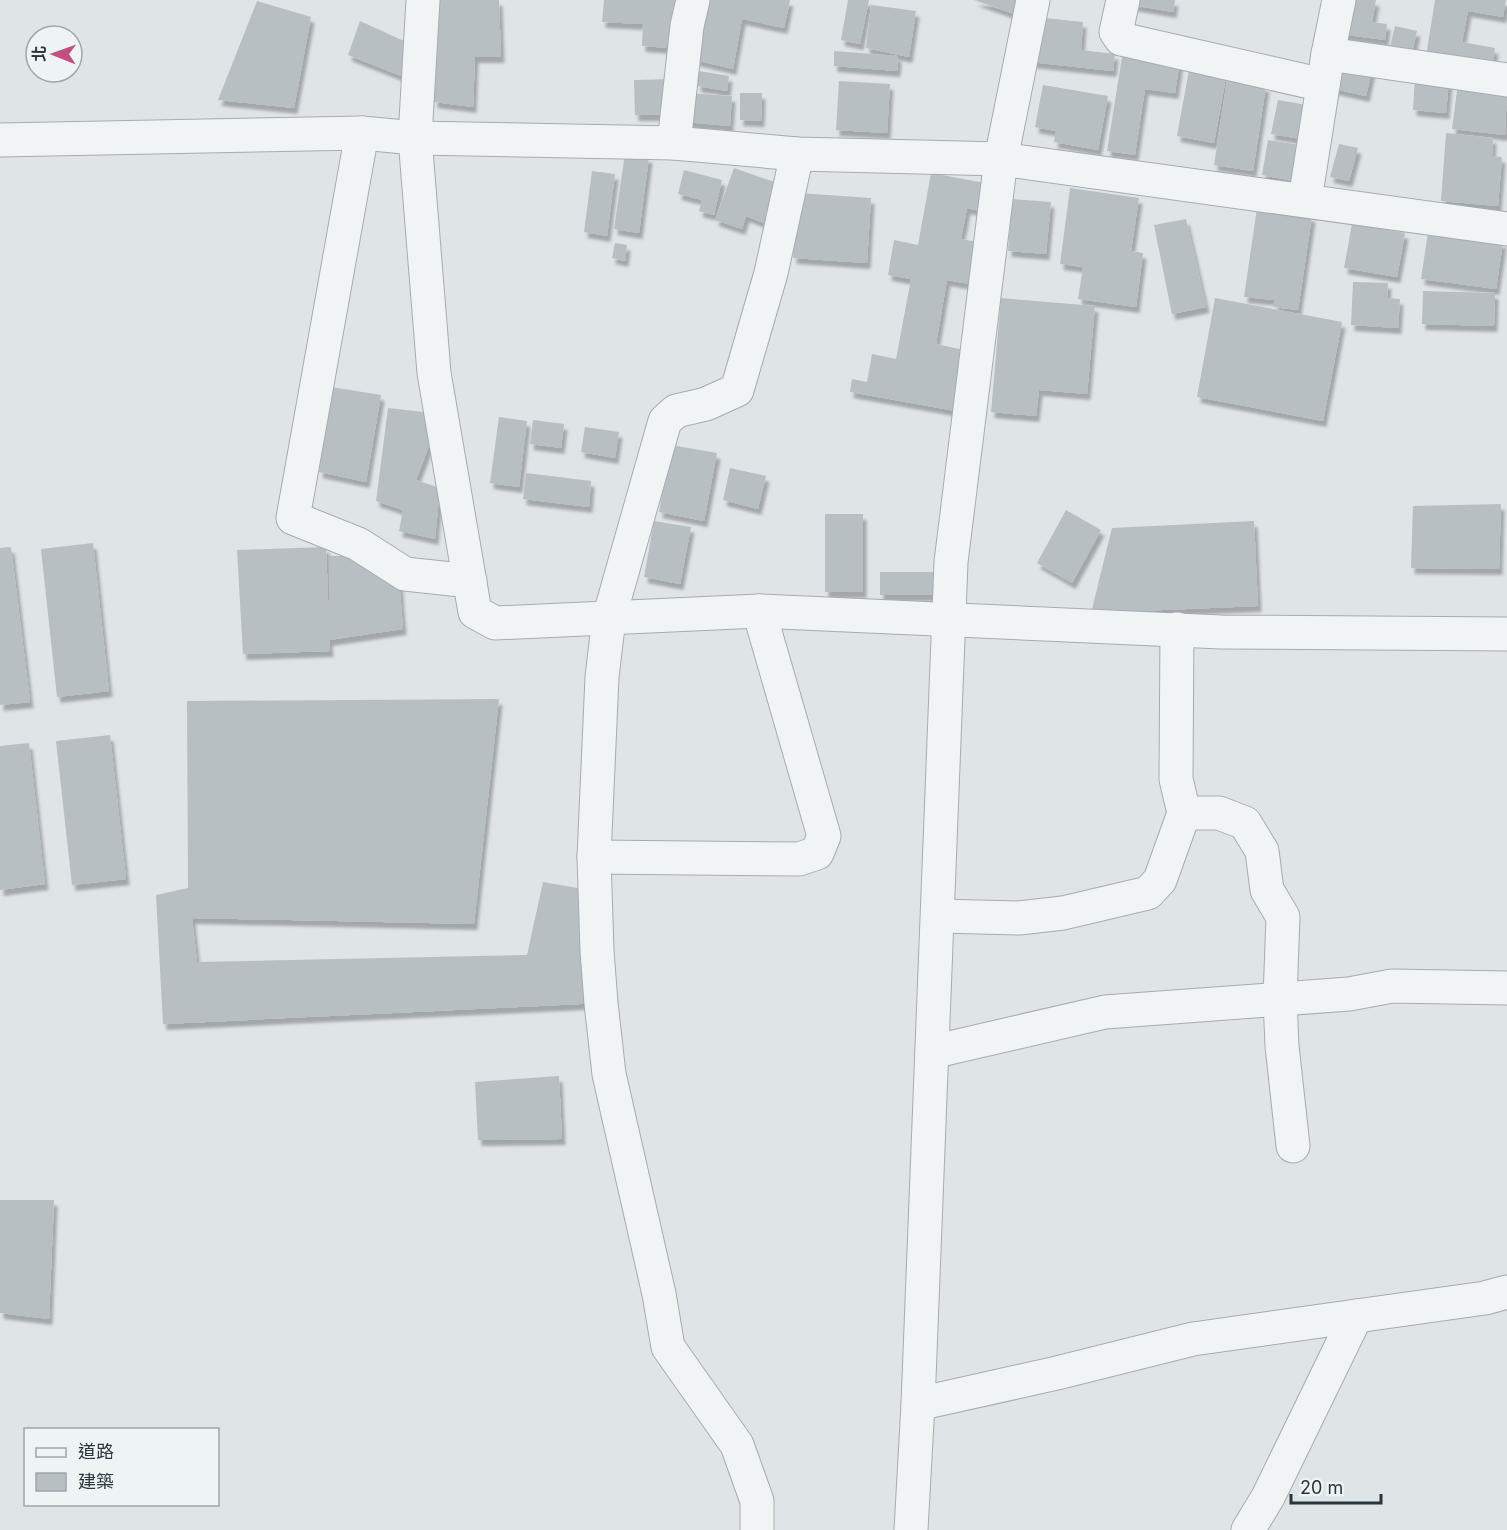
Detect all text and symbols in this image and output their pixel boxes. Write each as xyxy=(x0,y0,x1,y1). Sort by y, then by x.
north arrow xyxy=(24,24,84,84)
text: 北 xyxy=(29,46,49,62)
legend xyxy=(24,1428,219,1506)
text: 道路 xyxy=(78,1441,114,1462)
scale bar xyxy=(1291,1467,1381,1505)
text: 建築 xyxy=(78,1471,114,1492)
text: 20 m xyxy=(1300,1477,1343,1498)

